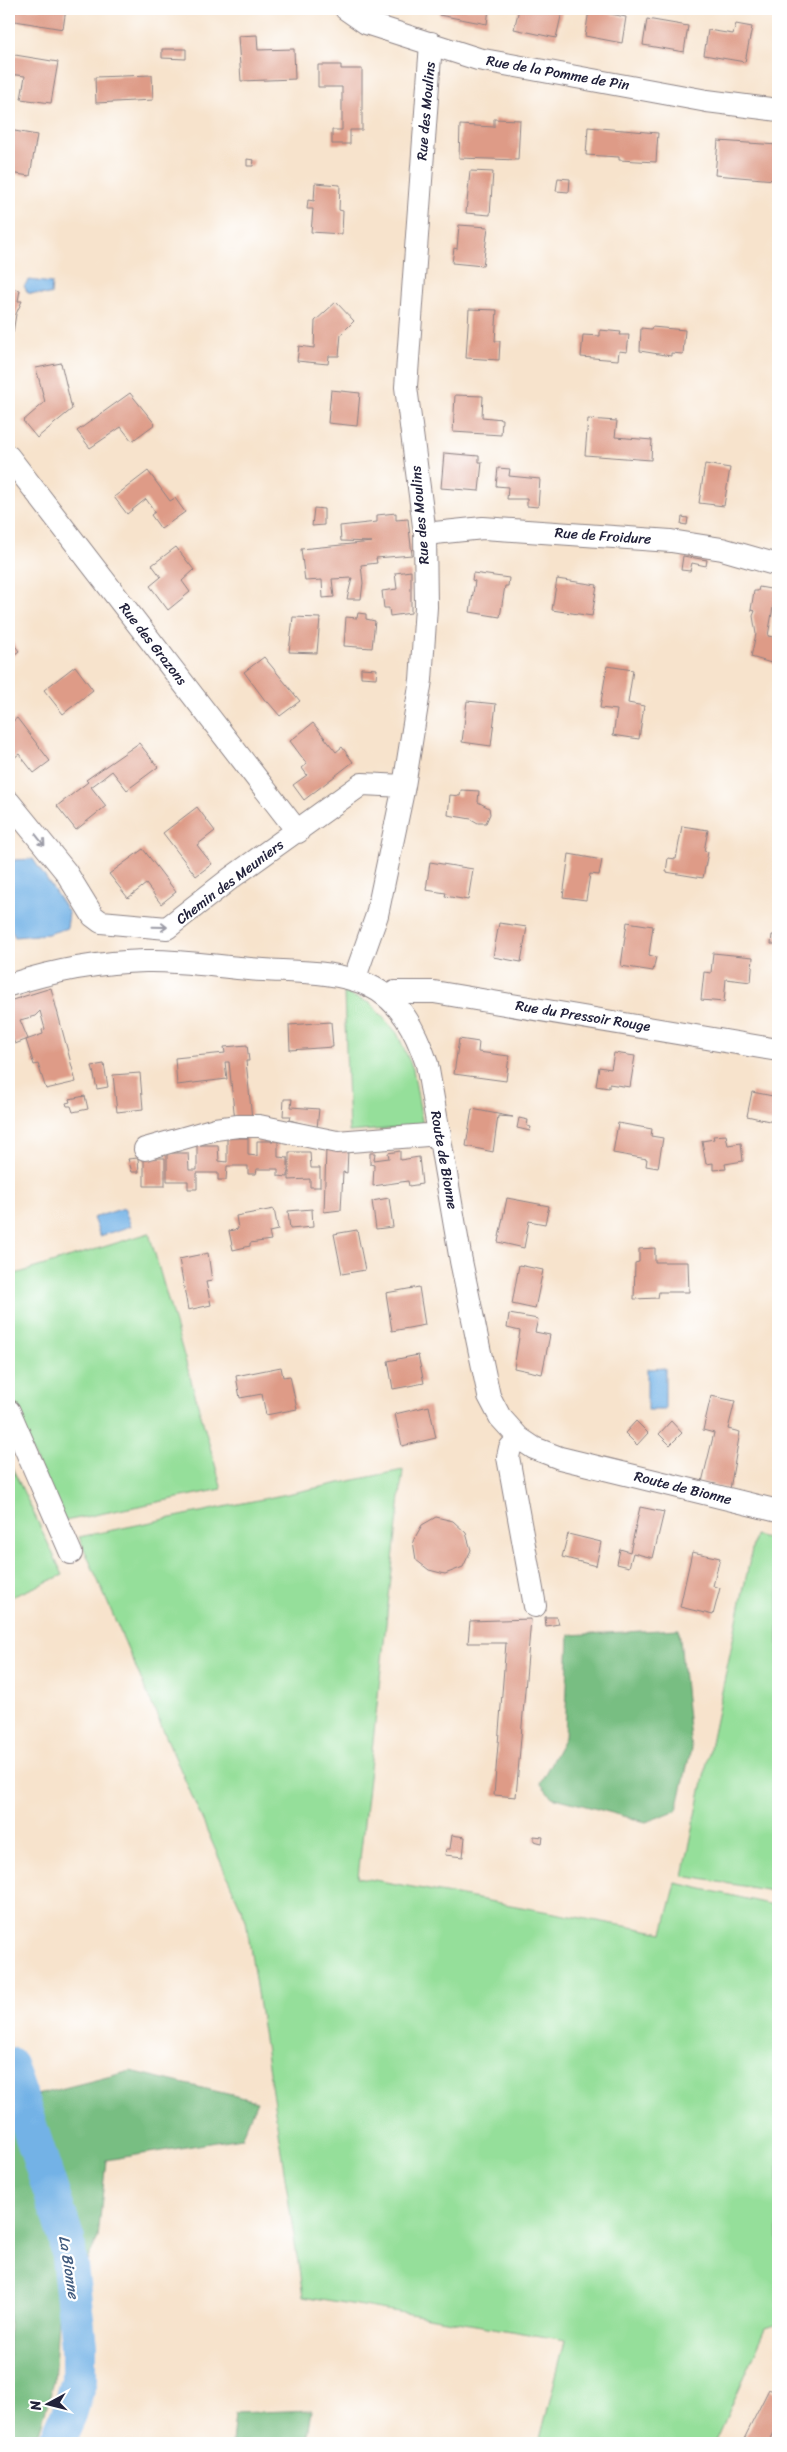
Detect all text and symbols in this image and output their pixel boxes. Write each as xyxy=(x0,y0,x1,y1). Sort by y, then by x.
street label: Rue de la Pomme de Pin xyxy=(484,48,632,98)
street label: Rue des Moulins xyxy=(409,60,443,161)
street label: Rue des Moulins xyxy=(403,464,437,565)
street label: Rue de Froidure xyxy=(554,520,652,552)
street label: Rue des Grazons xyxy=(112,597,194,691)
street label: Chemin des Meuniers xyxy=(170,832,290,931)
one-way arrow xyxy=(34,833,45,846)
one-way arrow xyxy=(151,922,167,932)
street label: Rue du Pressoir Rouge xyxy=(514,993,652,1039)
street label: Route de Bionne xyxy=(423,1109,465,1211)
street label: Route de Bionne xyxy=(632,1464,734,1512)
water label: La Bionne xyxy=(51,2234,87,2302)
north arrow xyxy=(22,2380,72,2430)
text: N xyxy=(23,2399,49,2413)

